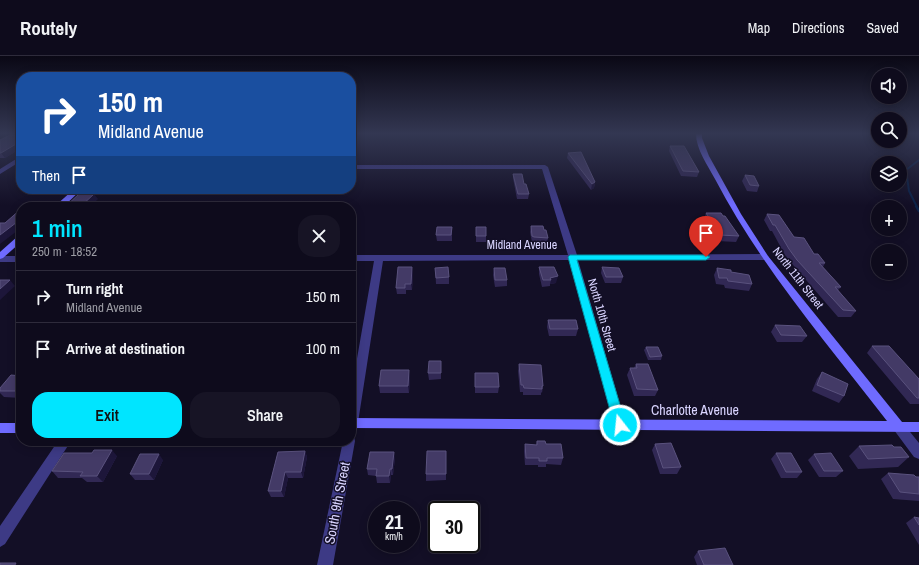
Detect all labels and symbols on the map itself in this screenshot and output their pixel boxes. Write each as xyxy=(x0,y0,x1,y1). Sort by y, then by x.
pin xyxy=(689,216,723,257)
street label: Midland Avenue xyxy=(487,237,557,253)
street label: North 11th Street xyxy=(769,244,827,312)
street label: North 10th Street xyxy=(584,277,620,353)
street label: Charlotte Avenue xyxy=(651,401,739,419)
position arrow xyxy=(599,404,641,446)
street label: South 9th Street xyxy=(320,461,354,545)
speed limit sign: 30 xyxy=(428,501,480,553)

